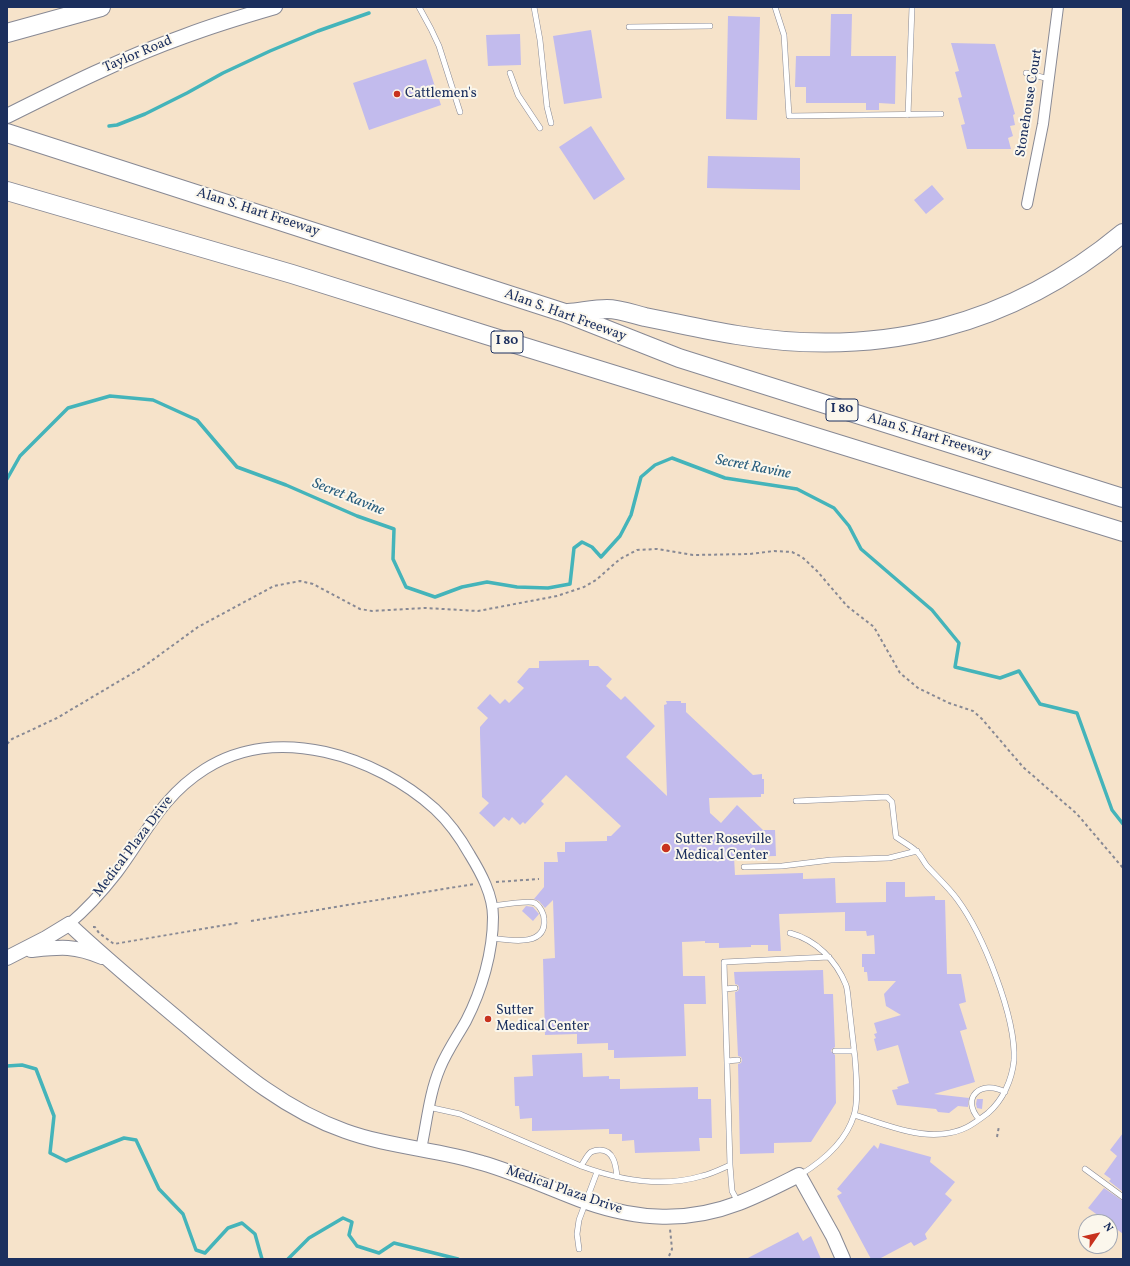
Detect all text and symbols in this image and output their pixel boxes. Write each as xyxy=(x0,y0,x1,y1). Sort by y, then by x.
street label: Taylor Road xyxy=(101,33,175,77)
street label: Stonehouse Court xyxy=(1013,48,1047,158)
place label: Cattlemen's xyxy=(405,86,477,102)
marker: Cattlemen's xyxy=(392,89,402,99)
street label: Alan S. Hart Freeway xyxy=(194,185,322,241)
street label: Alan S. Hart Freeway xyxy=(502,286,628,346)
road number: I 80 xyxy=(491,331,523,353)
road number: I 80 xyxy=(826,399,858,421)
street label: Alan S. Hart Freeway xyxy=(865,410,993,464)
water label: Secret Ravine xyxy=(714,452,792,484)
water label: Secret Ravine xyxy=(309,475,387,521)
street label: Medical Plaza Drive xyxy=(91,793,177,901)
place label: Sutter Roseville Medical Center xyxy=(675,832,771,864)
marker: Sutter Roseville Medical Center xyxy=(660,842,672,854)
place label: Sutter Medical Center xyxy=(496,1003,589,1036)
marker: Sutter Medical Center xyxy=(483,1014,493,1024)
street label: Medical Plaza Drive xyxy=(504,1163,624,1219)
north arrow xyxy=(1078,1214,1118,1254)
text: N xyxy=(1099,1220,1116,1235)

